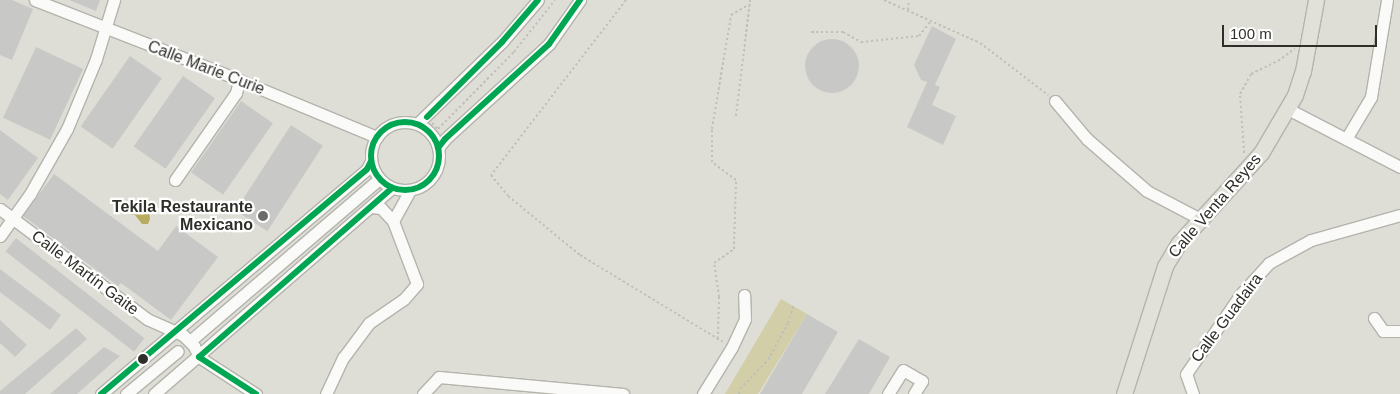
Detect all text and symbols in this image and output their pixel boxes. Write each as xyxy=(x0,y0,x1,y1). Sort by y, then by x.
scale bar xyxy=(1225,15,1380,47)
text: 100 m xyxy=(1230,25,1272,42)
street label: Calle Marie Curie xyxy=(145,37,267,99)
street label: Calle Venta Reyes xyxy=(1165,150,1265,262)
place label: Tekila Restaurante Mexicano xyxy=(112,197,253,235)
marker: Tekila Restaurante Mexicano xyxy=(257,210,269,222)
street label: Calle Martín Gaite xyxy=(28,227,142,319)
street label: Calle Guadaira xyxy=(1187,270,1267,366)
unlabelled marker xyxy=(138,354,148,364)

